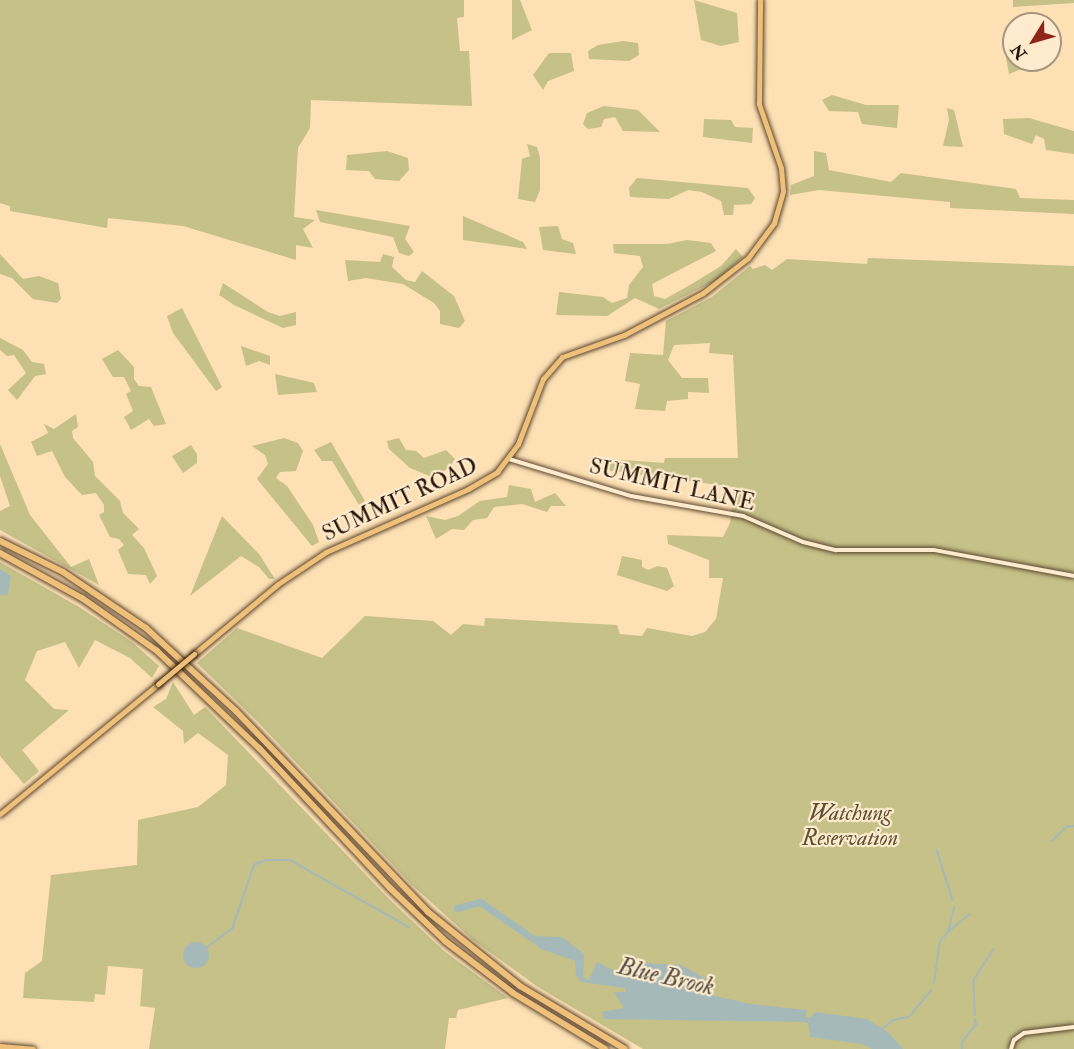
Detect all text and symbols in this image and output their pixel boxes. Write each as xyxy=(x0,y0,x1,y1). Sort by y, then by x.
north arrow xyxy=(1002,12,1062,72)
text: N xyxy=(1007,40,1032,63)
street label: SUMMIT ROAD xyxy=(318,453,482,547)
street label: SUMMIT LANE xyxy=(587,453,757,517)
park label: Watchung Reservation xyxy=(802,800,898,852)
water label: Blue Brook xyxy=(615,952,717,1002)

